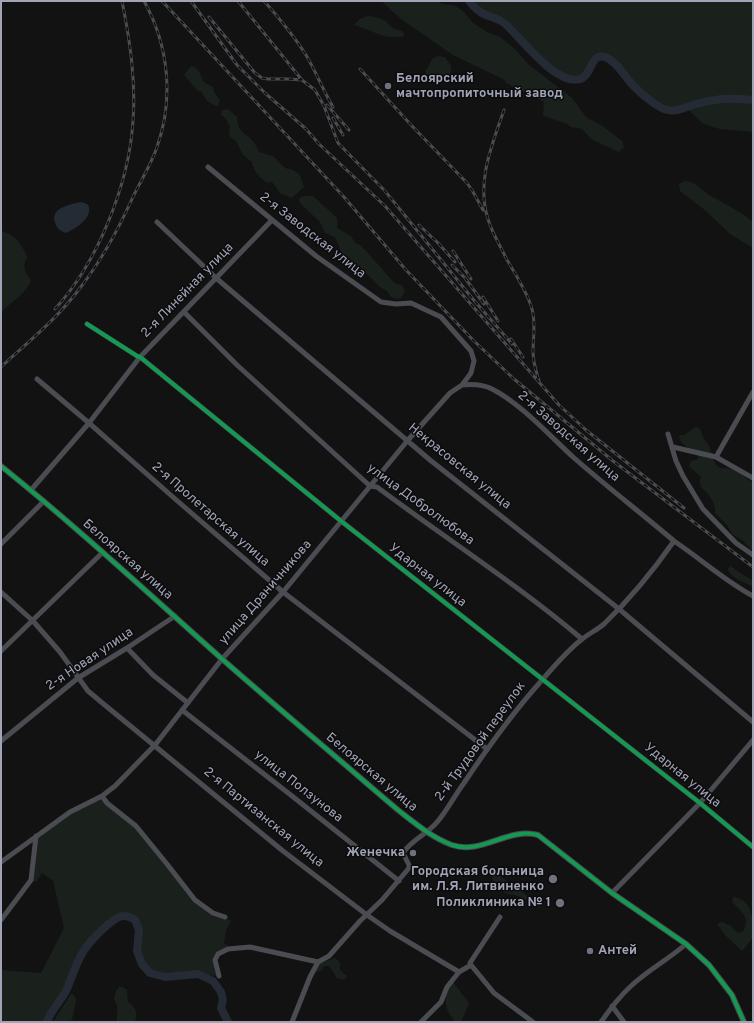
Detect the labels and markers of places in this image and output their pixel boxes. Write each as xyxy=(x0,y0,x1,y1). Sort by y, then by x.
place label: Белоярский мачтопропиточный завод xyxy=(396,71,563,102)
marker: Белоярский мачтопропиточный завод xyxy=(383,81,393,91)
place label: Женечка xyxy=(346,845,405,861)
marker: Женечка xyxy=(408,848,418,858)
place label: Городская больница им. Л.Я. Литвиненко xyxy=(411,864,544,895)
marker: Городская больница им. Л.Я. Литвиненко xyxy=(547,873,559,885)
place label: Поликлиника № 1 xyxy=(436,895,551,911)
marker: Поликлиника № 1 xyxy=(554,897,566,909)
place label: Антей xyxy=(598,943,637,959)
marker: Антей xyxy=(585,946,595,956)

